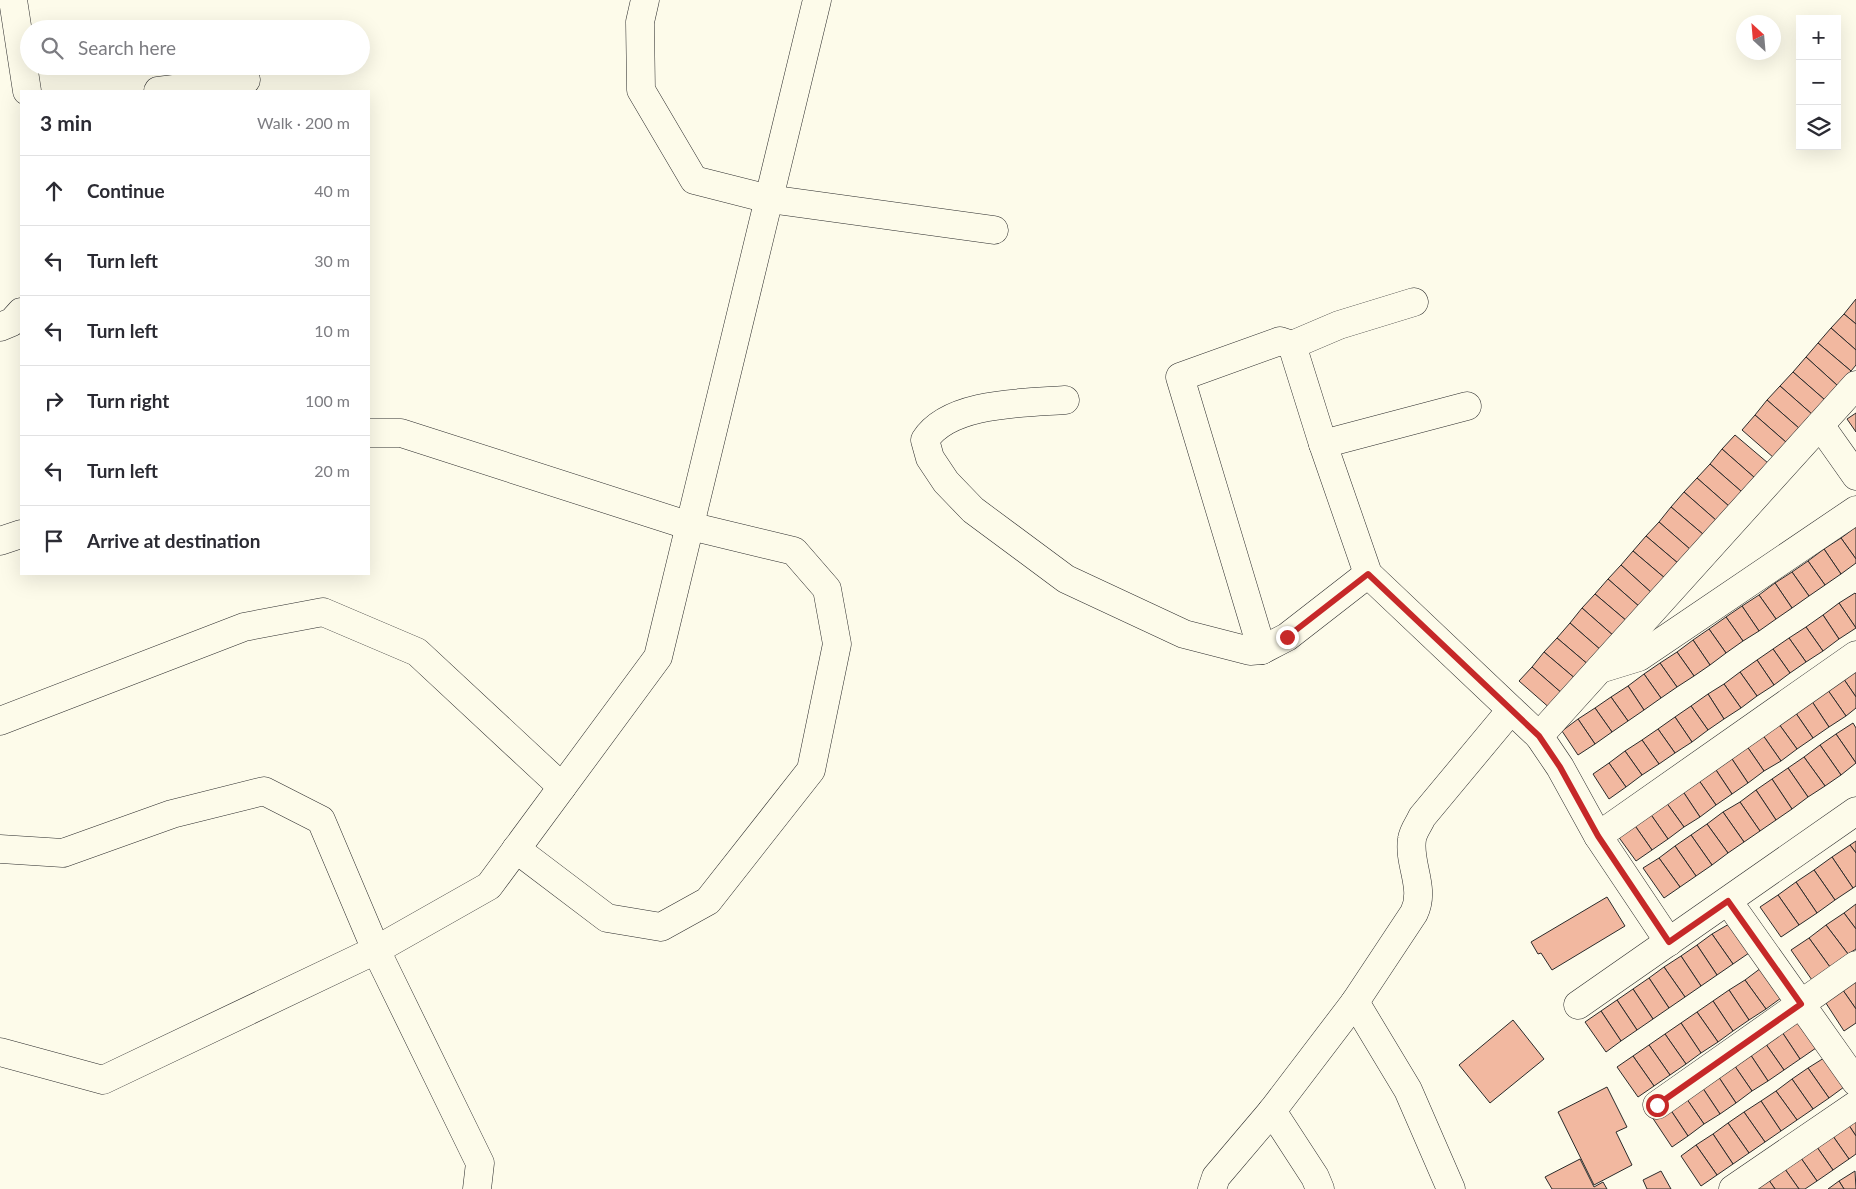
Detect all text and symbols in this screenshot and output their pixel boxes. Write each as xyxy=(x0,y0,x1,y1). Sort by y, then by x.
north arrow xyxy=(1736,15,1781,60)
map controls xyxy=(1796,15,1841,150)
button: + xyxy=(1796,15,1841,60)
search box xyxy=(20,20,370,75)
icon: search xyxy=(38,34,66,62)
text: Search here xyxy=(78,36,176,59)
button: − xyxy=(1796,60,1841,105)
button: layers xyxy=(1796,105,1841,150)
text: 3 min xyxy=(40,110,92,135)
text: Walk · 200 m xyxy=(257,113,350,132)
icon: ahead xyxy=(40,177,68,205)
text: Continue xyxy=(87,179,165,202)
text: 40 m xyxy=(314,181,350,200)
icon: left xyxy=(40,247,68,275)
text: Turn left xyxy=(87,249,158,272)
text: 30 m xyxy=(314,251,350,270)
icon: left xyxy=(40,317,68,345)
text: Turn left xyxy=(87,319,158,342)
text: 10 m xyxy=(314,321,350,340)
icon: right xyxy=(40,387,68,415)
text: Turn right xyxy=(87,389,169,412)
text: 100 m xyxy=(305,391,350,410)
icon: left xyxy=(40,457,68,485)
text: Turn left xyxy=(87,459,158,482)
text: 20 m xyxy=(314,461,350,480)
icon: arrive xyxy=(40,527,68,555)
text: Arrive at destination xyxy=(87,529,260,552)
route end xyxy=(1276,626,1299,649)
route start xyxy=(1646,1094,1669,1117)

